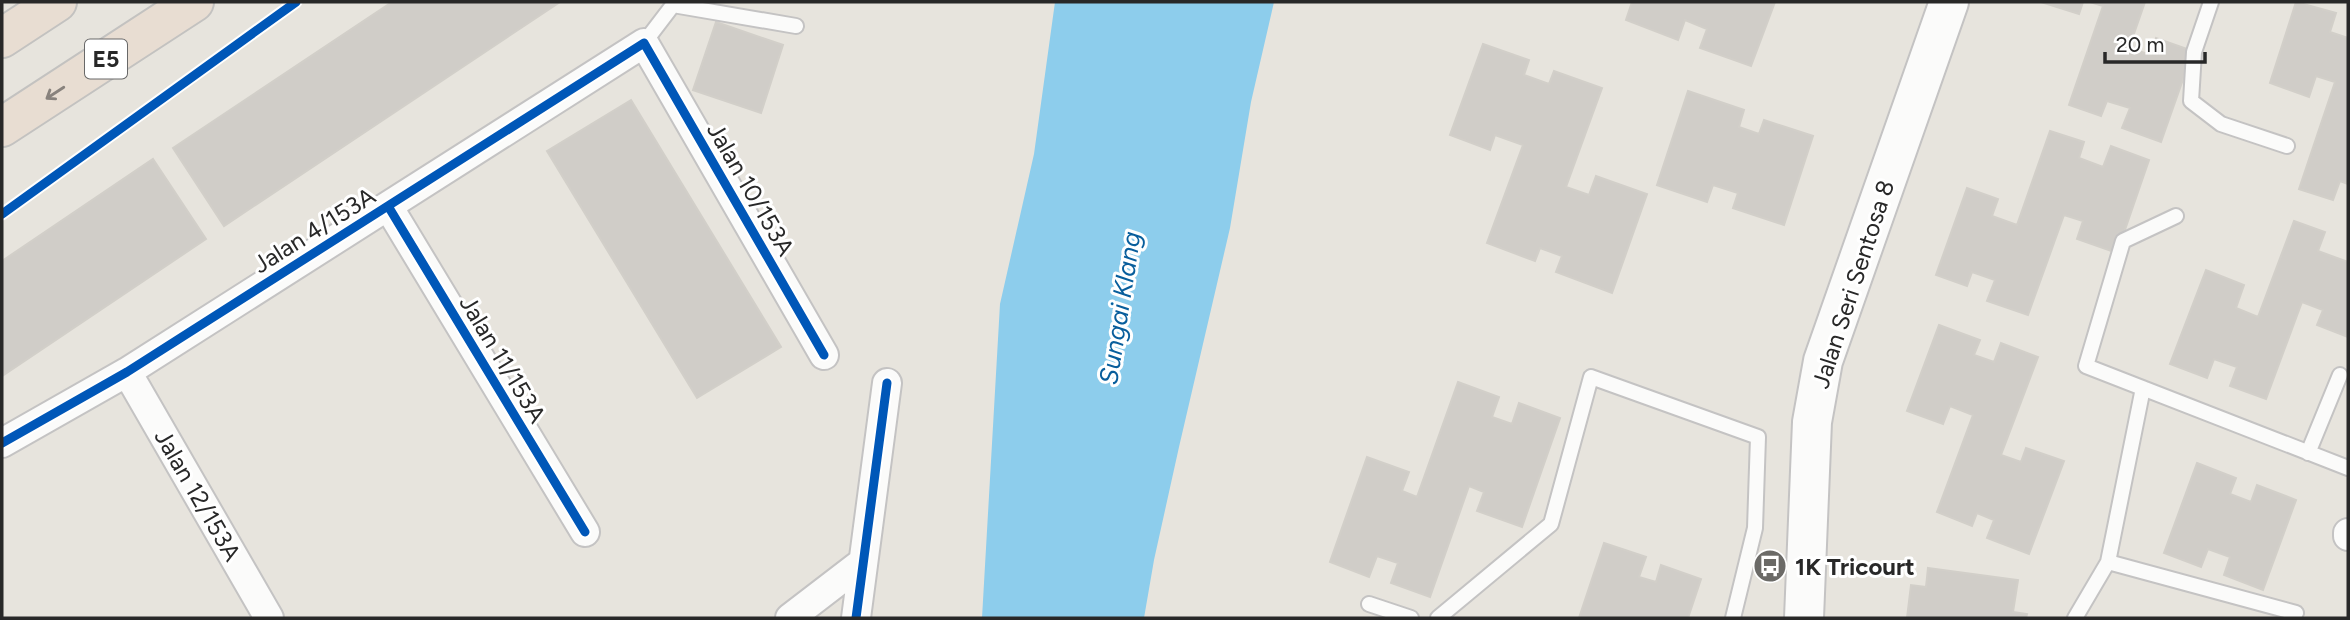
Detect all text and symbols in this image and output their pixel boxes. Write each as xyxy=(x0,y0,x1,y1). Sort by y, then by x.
scale bar xyxy=(2105,21,2205,65)
text: 20 m xyxy=(2116,32,2164,57)
road number: E5 xyxy=(85,40,127,78)
one-way arrow xyxy=(46,85,65,100)
street label: Jalan 10/153A xyxy=(701,117,801,261)
street label: Jalan Seri Sentosa 8 xyxy=(1806,176,1900,392)
street label: Jalan 4/153A xyxy=(248,181,381,279)
water label: Sungai Klang xyxy=(1092,229,1148,387)
street label: Jalan 11/153A xyxy=(454,290,553,429)
street label: Jalan 12/153A xyxy=(149,424,248,567)
bus stop icon: 1K Tricourt xyxy=(1751,547,1789,585)
place label: 1K Tricourt xyxy=(1795,552,1915,581)

